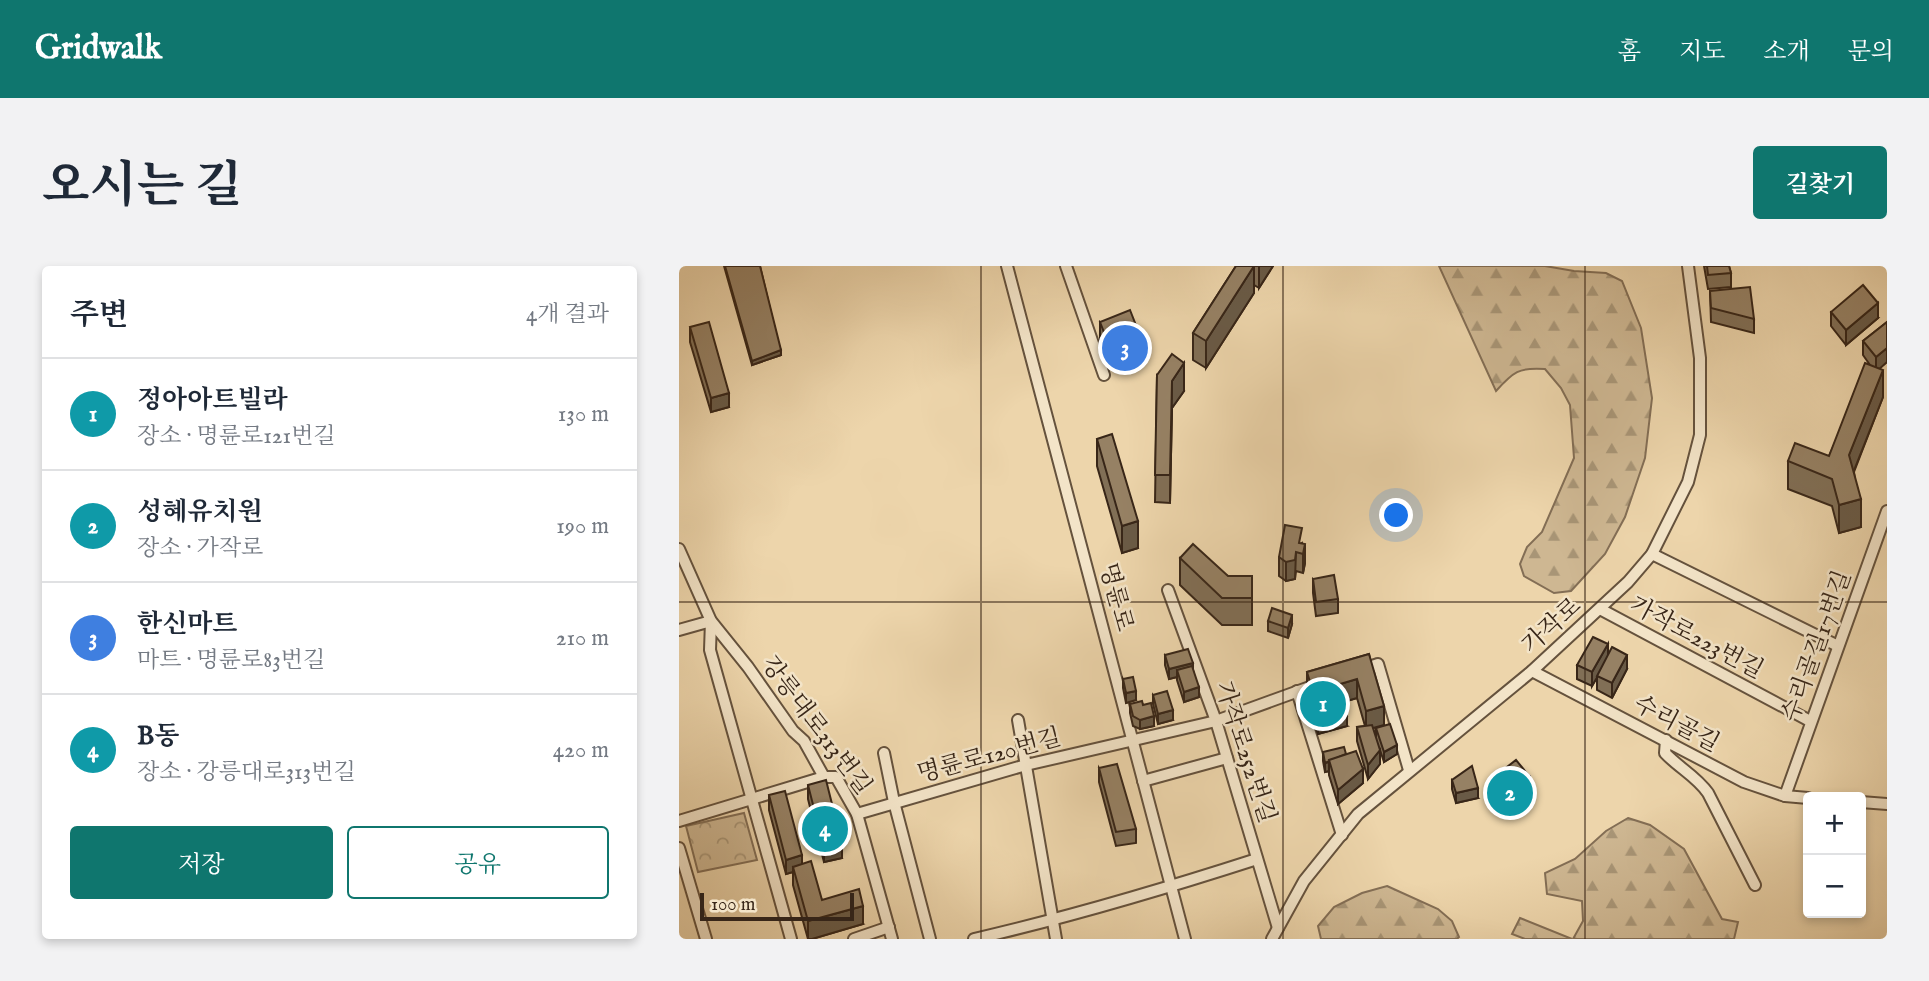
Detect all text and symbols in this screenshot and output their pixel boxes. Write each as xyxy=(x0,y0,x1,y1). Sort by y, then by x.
text: Gridwalk xyxy=(35,28,162,70)
text: 홈 xyxy=(1618,37,1641,68)
text: 지도 xyxy=(1679,37,1725,68)
text: 소개 xyxy=(1763,37,1810,68)
text: 문의 xyxy=(1848,37,1894,68)
button: 길찾기 xyxy=(1753,146,1887,219)
text: 오시는 길 xyxy=(42,157,242,219)
text: 주변 xyxy=(70,297,128,335)
text: 4개 결과 xyxy=(526,300,609,329)
pin: 3 xyxy=(1102,322,1148,374)
text: 정아아트빌라 xyxy=(137,384,288,417)
text: 1 xyxy=(89,400,97,429)
text: 130 m xyxy=(558,400,609,429)
text: 장소 · 명륜로121번길 xyxy=(137,422,336,451)
text: 성혜유치원 xyxy=(137,496,263,529)
your location xyxy=(1379,498,1413,532)
text: 2 xyxy=(88,512,98,541)
text: 190 m xyxy=(556,512,609,541)
text: 장소 · 가작로 xyxy=(137,534,263,563)
street label: 명륜로 xyxy=(1092,560,1140,635)
street label: 수리골길17번길 xyxy=(1776,566,1859,727)
street label: 가작로223번길 xyxy=(1624,590,1769,687)
street label: 가작로 xyxy=(1516,591,1588,661)
text: 한신마트 xyxy=(137,608,237,641)
text: 3 xyxy=(89,624,97,653)
text: 210 m xyxy=(556,624,609,653)
text: 마트 · 명륜로83번길 xyxy=(137,646,325,675)
street label: 강릉대로313번길 xyxy=(753,650,878,802)
street label: 가작로252번길 xyxy=(1207,678,1282,827)
pin: 1 xyxy=(1300,678,1346,730)
street label: 수리골길 xyxy=(1628,689,1725,760)
text: B동 xyxy=(137,720,179,753)
street label: 명륜로120번길 xyxy=(914,722,1065,791)
text: 4 xyxy=(87,736,99,765)
text: 420 m xyxy=(553,736,609,765)
text: 장소 · 강릉대로313번길 xyxy=(137,758,356,787)
pin: 2 xyxy=(1487,767,1533,819)
map controls xyxy=(1803,792,1866,918)
button: + xyxy=(1803,792,1866,855)
pin: 4 xyxy=(802,803,848,855)
button: 저장 xyxy=(70,826,333,899)
button: 공유 xyxy=(347,826,609,899)
button: − xyxy=(1803,855,1866,918)
scale bar xyxy=(700,890,854,922)
text: 100 m xyxy=(711,893,755,917)

